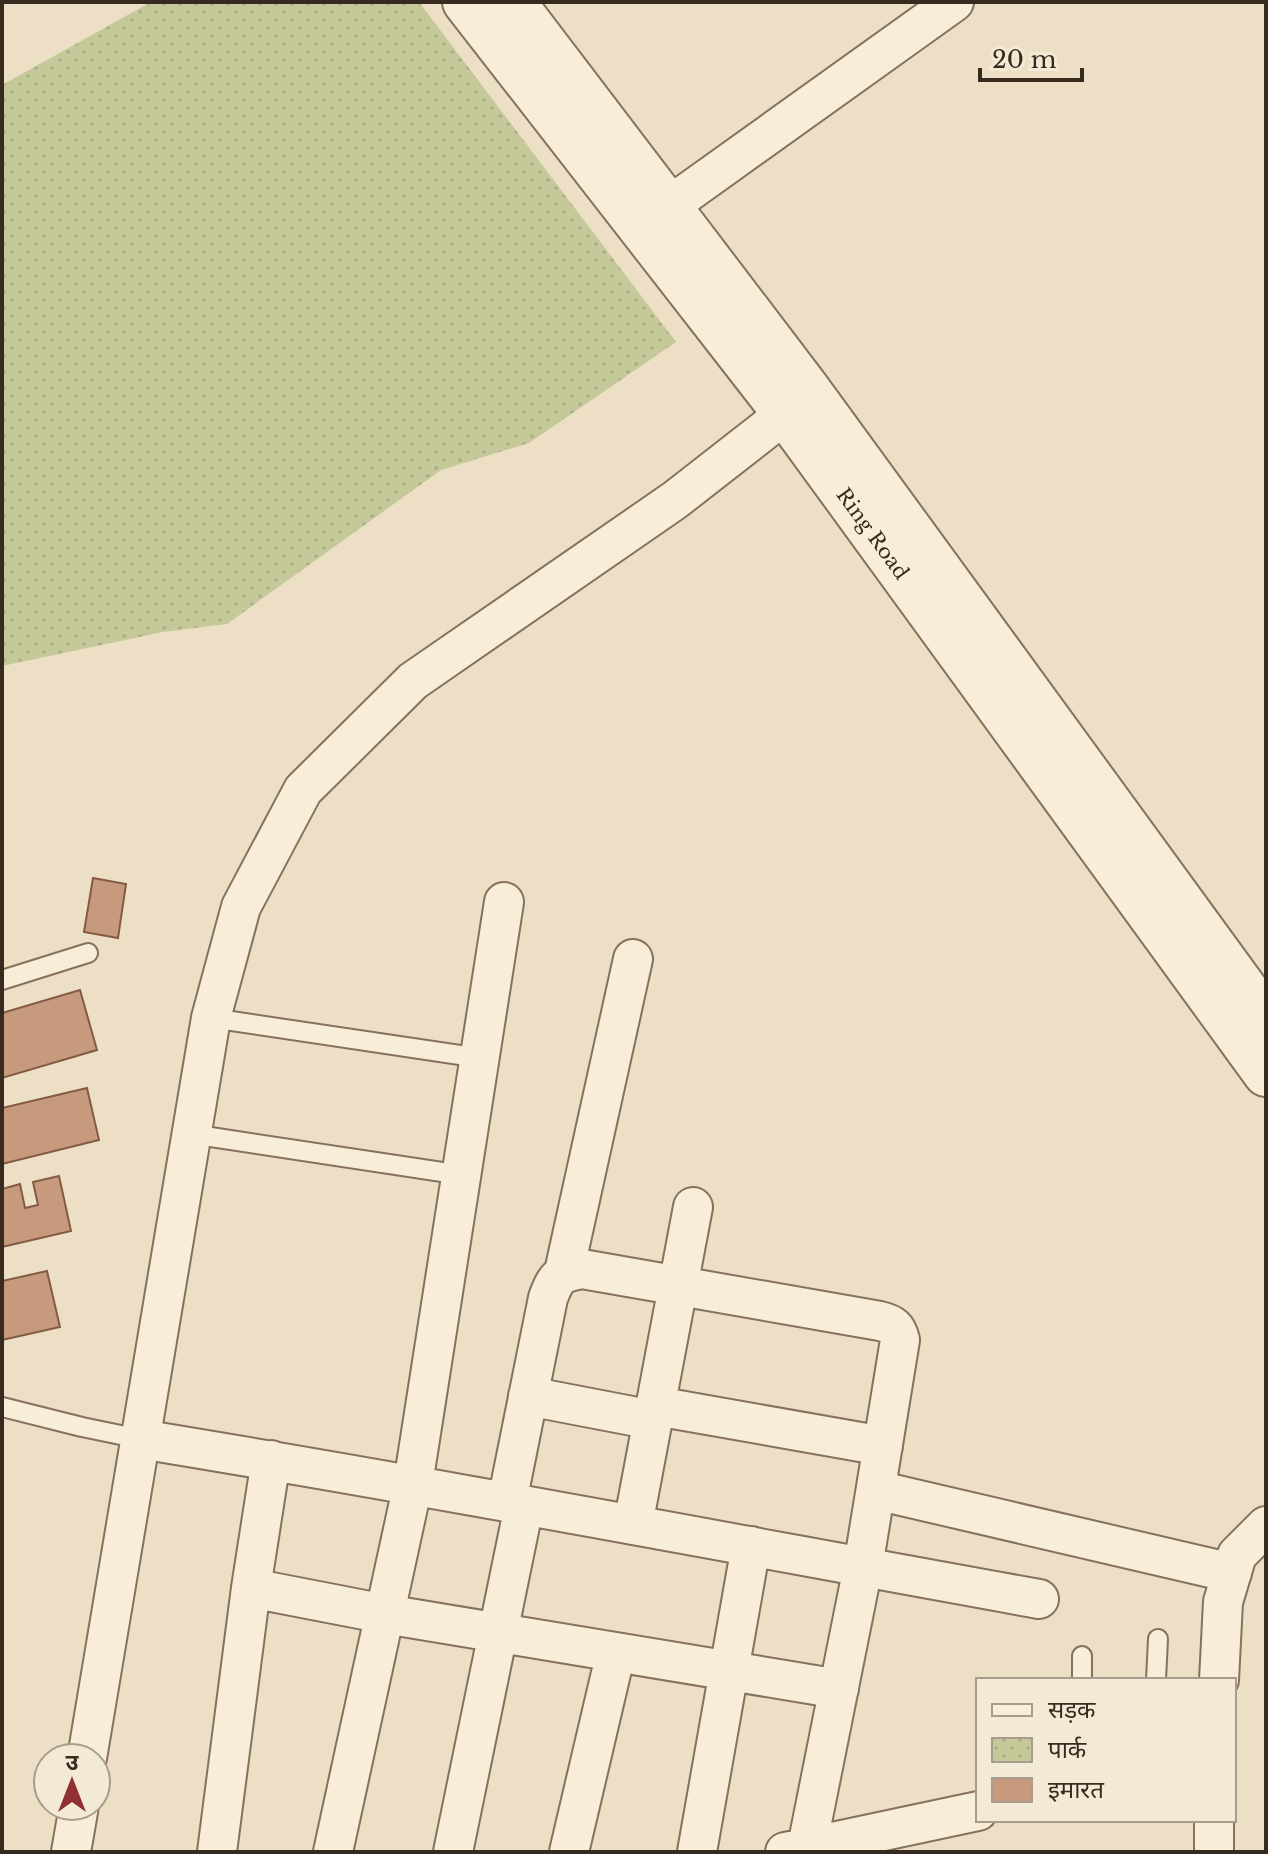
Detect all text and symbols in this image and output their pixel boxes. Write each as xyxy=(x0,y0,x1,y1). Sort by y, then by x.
scale bar xyxy=(980,32,1082,82)
text: 20 m xyxy=(992,45,1057,74)
street label: Ring Road xyxy=(831,483,914,584)
legend xyxy=(976,1678,1236,1822)
text: सड़क xyxy=(1048,1695,1096,1724)
text: पार्क xyxy=(1048,1735,1087,1764)
north arrow xyxy=(32,1742,112,1822)
text: उ xyxy=(66,1749,80,1776)
text: इमारत xyxy=(1048,1775,1105,1804)

